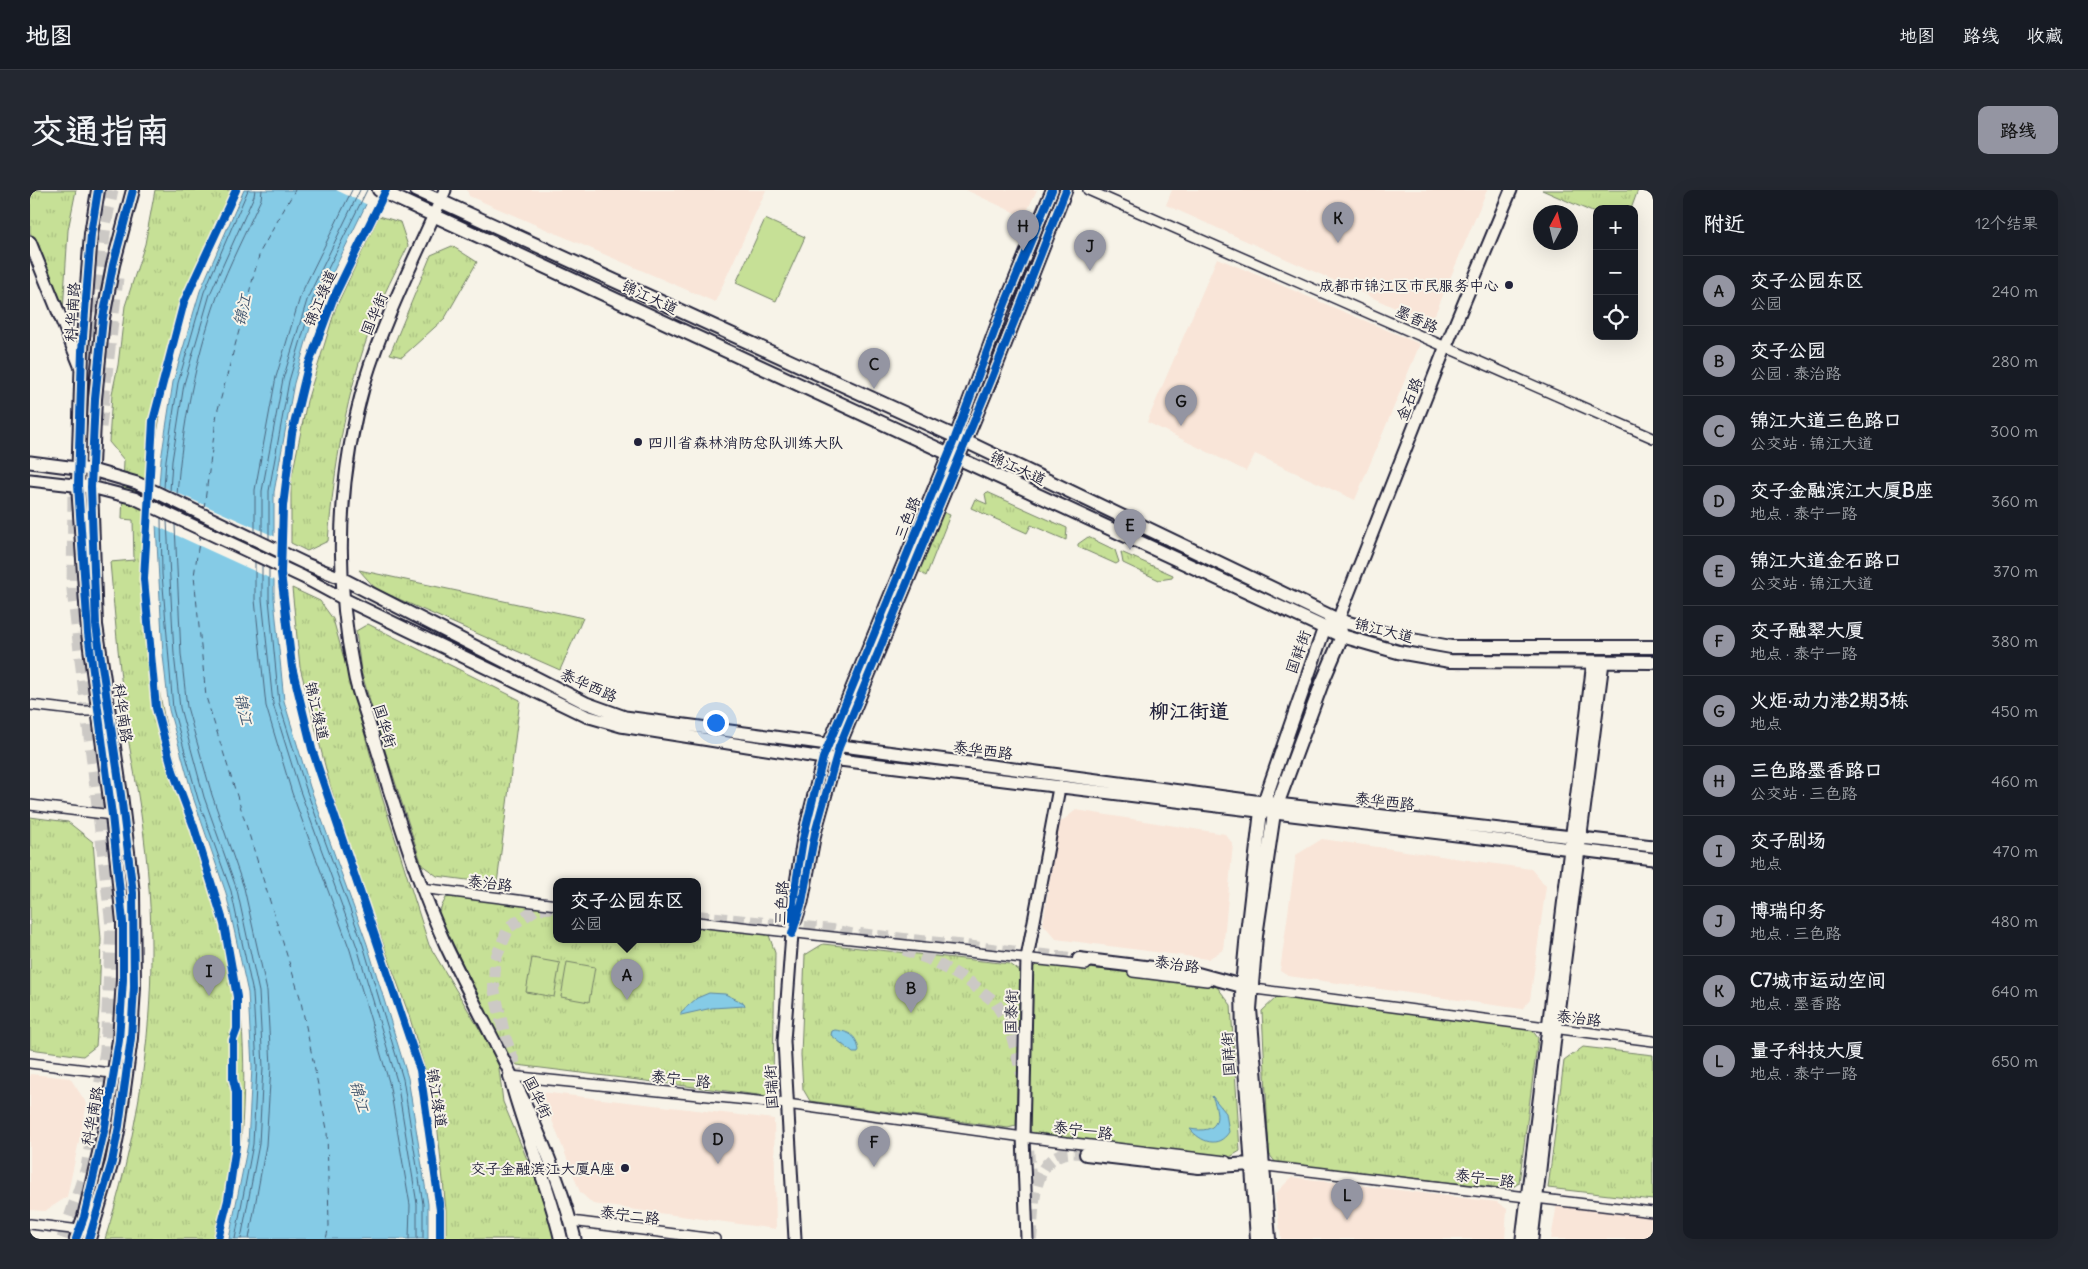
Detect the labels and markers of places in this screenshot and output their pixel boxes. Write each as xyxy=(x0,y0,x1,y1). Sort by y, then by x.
pin: K xyxy=(1322,202,1354,243)
pin: H xyxy=(1007,210,1039,251)
pin: J xyxy=(1074,230,1106,271)
place label: 成都市锦江区市民服务中心 xyxy=(1319,276,1499,295)
marker: 成都市锦江区市民服务中心 xyxy=(1503,279,1515,291)
pin: C xyxy=(858,348,890,389)
pin: G xyxy=(1165,385,1197,426)
place label: 四川省森林消防总队训练大队 xyxy=(648,433,843,452)
marker: 四川省森林消防总队训练大队 xyxy=(632,436,644,448)
pin: E xyxy=(1114,509,1146,550)
pin: I xyxy=(193,955,225,996)
pin: A xyxy=(611,959,643,1000)
pin: B xyxy=(895,972,927,1013)
pin: D xyxy=(702,1123,734,1164)
pin: F xyxy=(858,1126,890,1167)
place label: 交子金融滨江大厦A座 xyxy=(470,1159,615,1178)
marker: 交子金融滨江大厦A座 xyxy=(619,1162,631,1174)
pin: L xyxy=(1331,1179,1363,1220)

